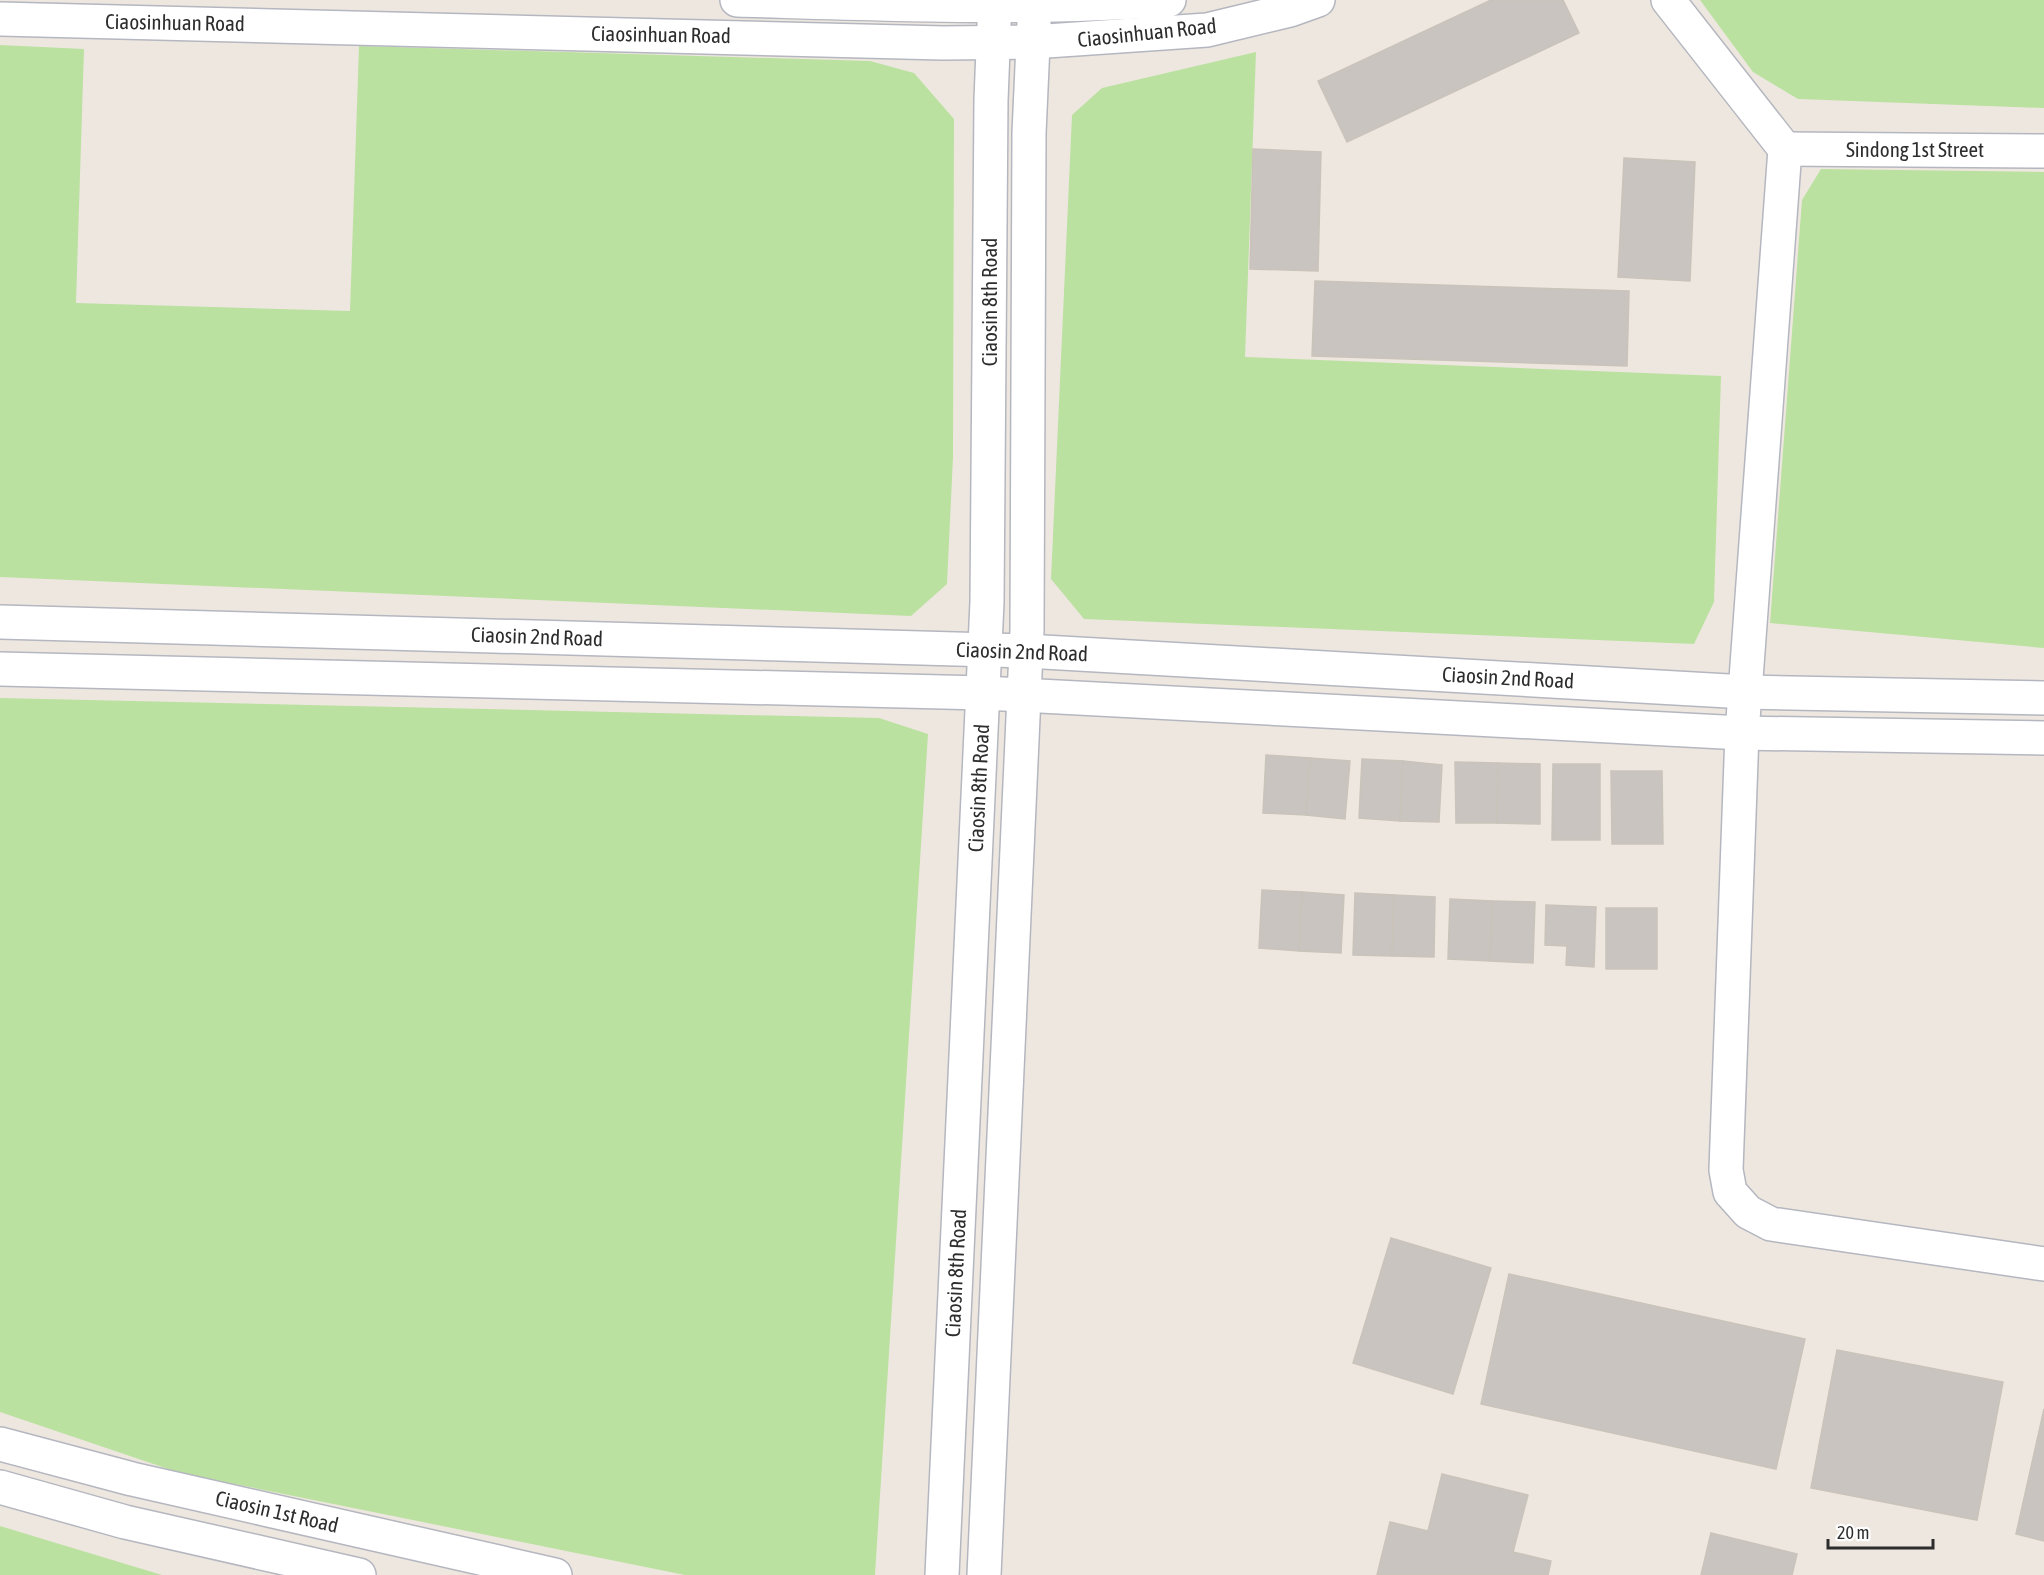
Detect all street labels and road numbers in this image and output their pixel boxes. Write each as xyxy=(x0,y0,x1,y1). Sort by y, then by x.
street label: Ciaosinhuan Road xyxy=(105,9,245,35)
street label: Ciaosinhuan Road xyxy=(1076,13,1218,51)
street label: Ciaosinhuan Road xyxy=(591,21,731,47)
street label: Sindong 1st Street xyxy=(1846,137,1984,161)
street label: Ciaosin 8th Road xyxy=(977,238,1001,366)
street label: Ciaosin 2nd Road xyxy=(471,622,604,650)
street label: Ciaosin 2nd Road xyxy=(956,637,1089,665)
street label: Ciaosin 2nd Road xyxy=(1441,662,1575,692)
street label: Ciaosin 8th Road xyxy=(963,723,993,853)
street label: Ciaosin 8th Road xyxy=(940,1208,970,1338)
street label: Ciaosin 1st Road xyxy=(213,1485,341,1537)

